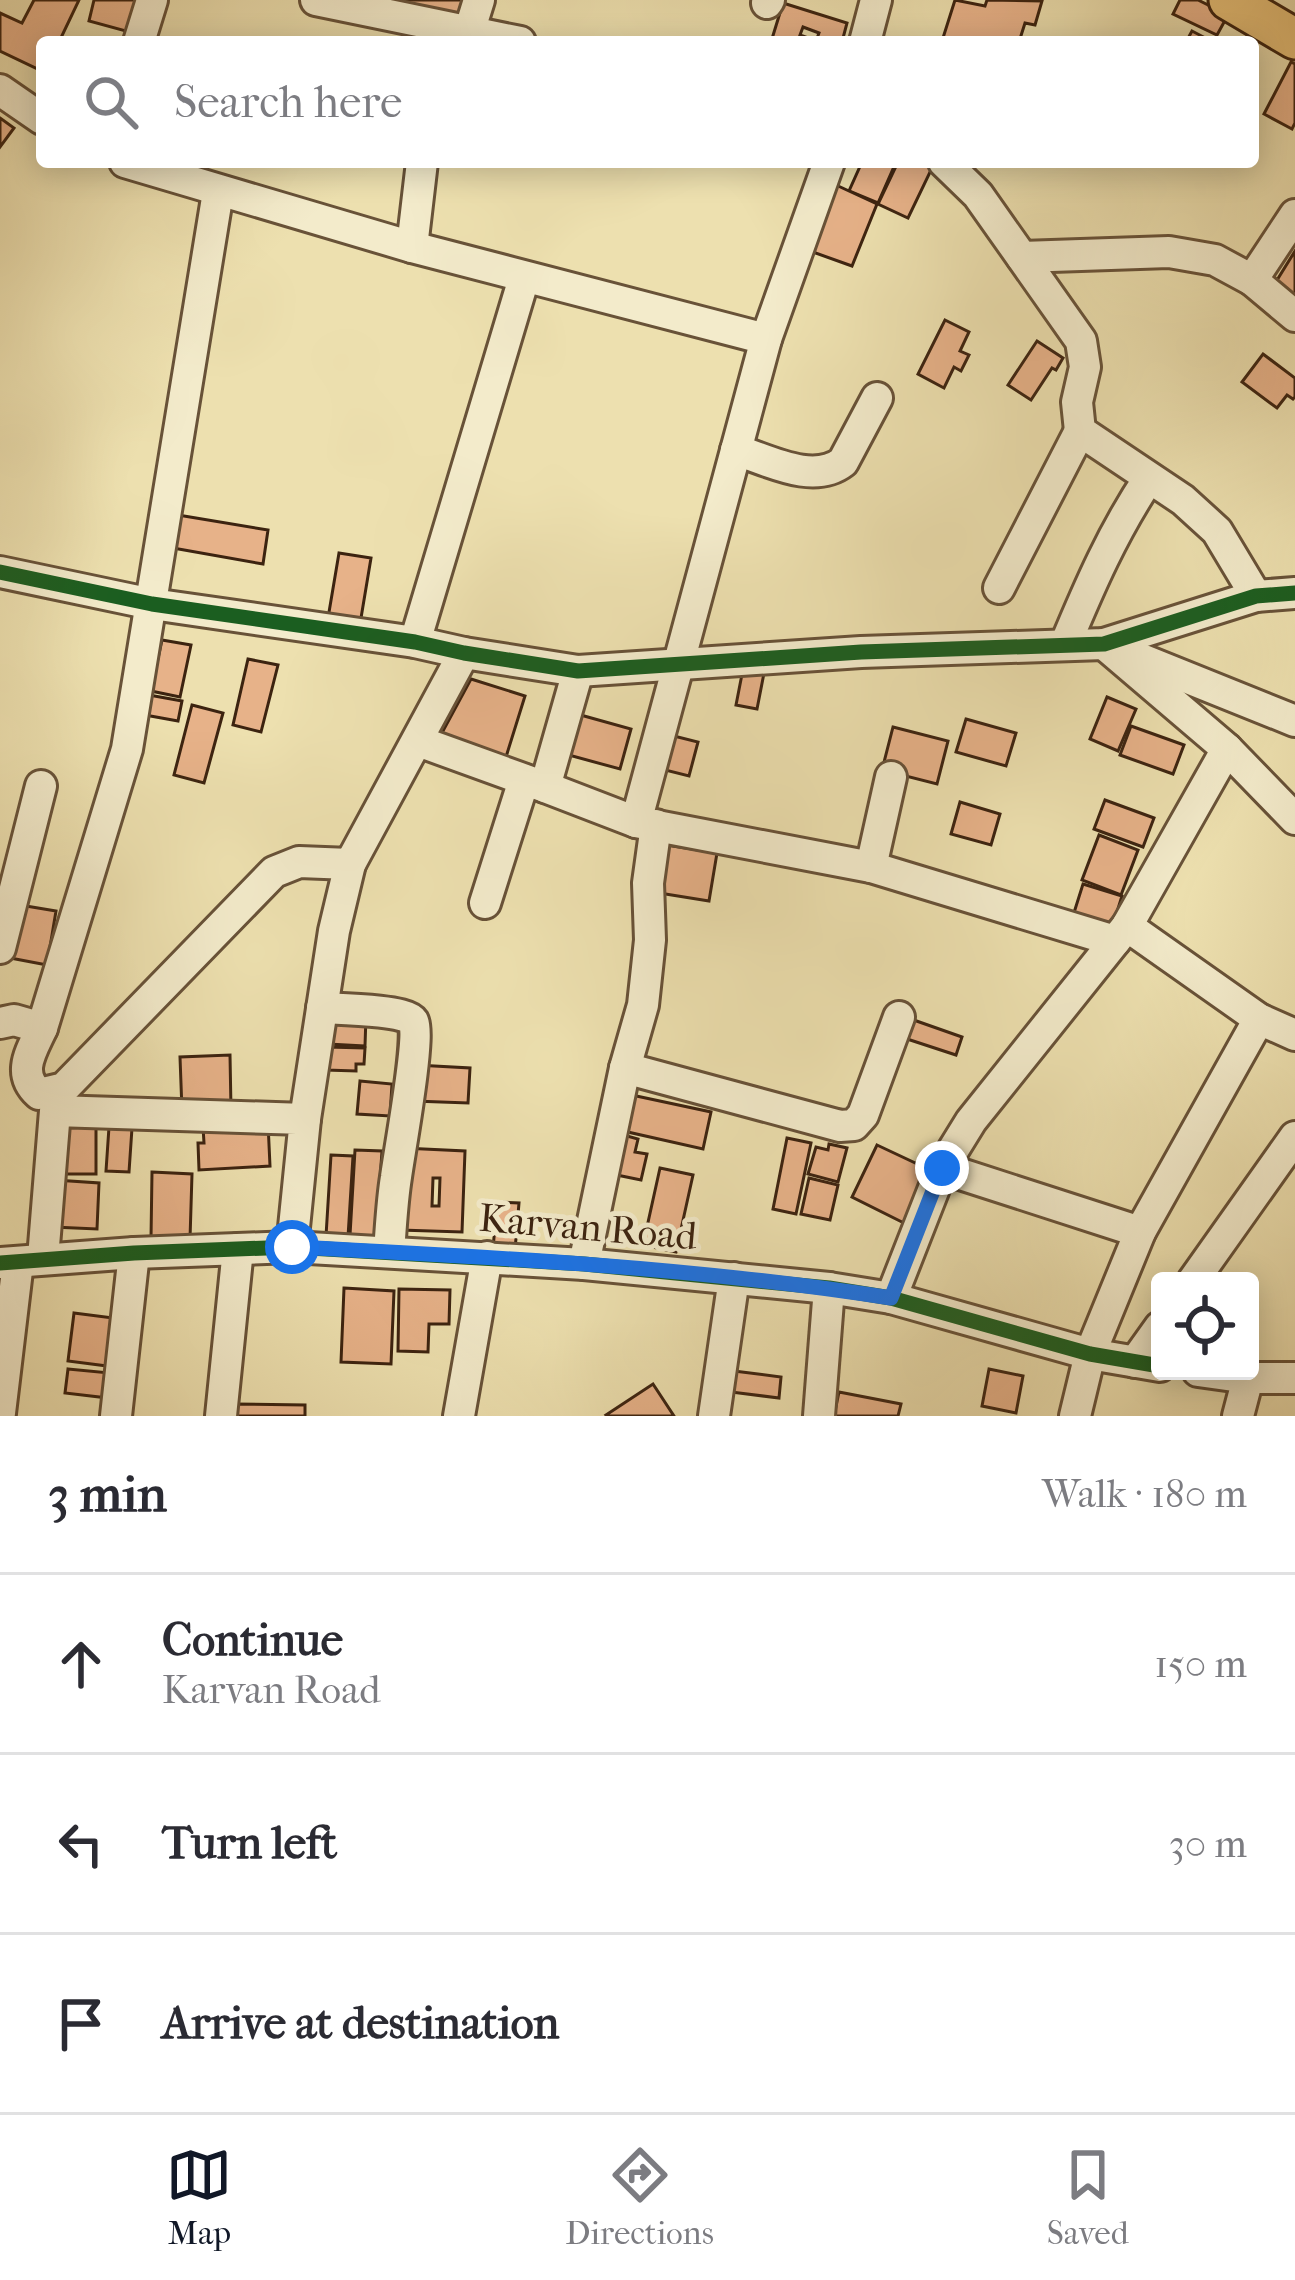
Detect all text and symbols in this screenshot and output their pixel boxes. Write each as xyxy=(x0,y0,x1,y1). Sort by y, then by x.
search box xyxy=(36,36,1259,168)
icon: search xyxy=(78,69,144,135)
text: Search here xyxy=(174,76,402,129)
route end xyxy=(915,1141,969,1195)
street label: Karvan Road xyxy=(477,1195,700,1259)
route start xyxy=(265,1220,319,1274)
map controls xyxy=(1151,1272,1259,1380)
button: locate xyxy=(1151,1272,1259,1380)
text: 3 min xyxy=(48,1464,167,1524)
text: Walk · 180 m xyxy=(1042,1471,1247,1517)
text: Continue xyxy=(162,1614,343,1667)
icon: ahead xyxy=(48,1631,114,1697)
text: 150 m xyxy=(1154,1641,1247,1687)
text: Karvan Road xyxy=(162,1667,380,1713)
icon: left xyxy=(48,1811,114,1877)
text: Turn left xyxy=(162,1817,337,1870)
text: 30 m xyxy=(1169,1821,1247,1867)
icon: arrive xyxy=(48,1991,114,2057)
text: Arrive at destination xyxy=(162,1997,559,2050)
tab: Map xyxy=(166,2142,232,2253)
tab: Directions xyxy=(565,2142,714,2253)
tab: Saved xyxy=(1047,2142,1129,2253)

